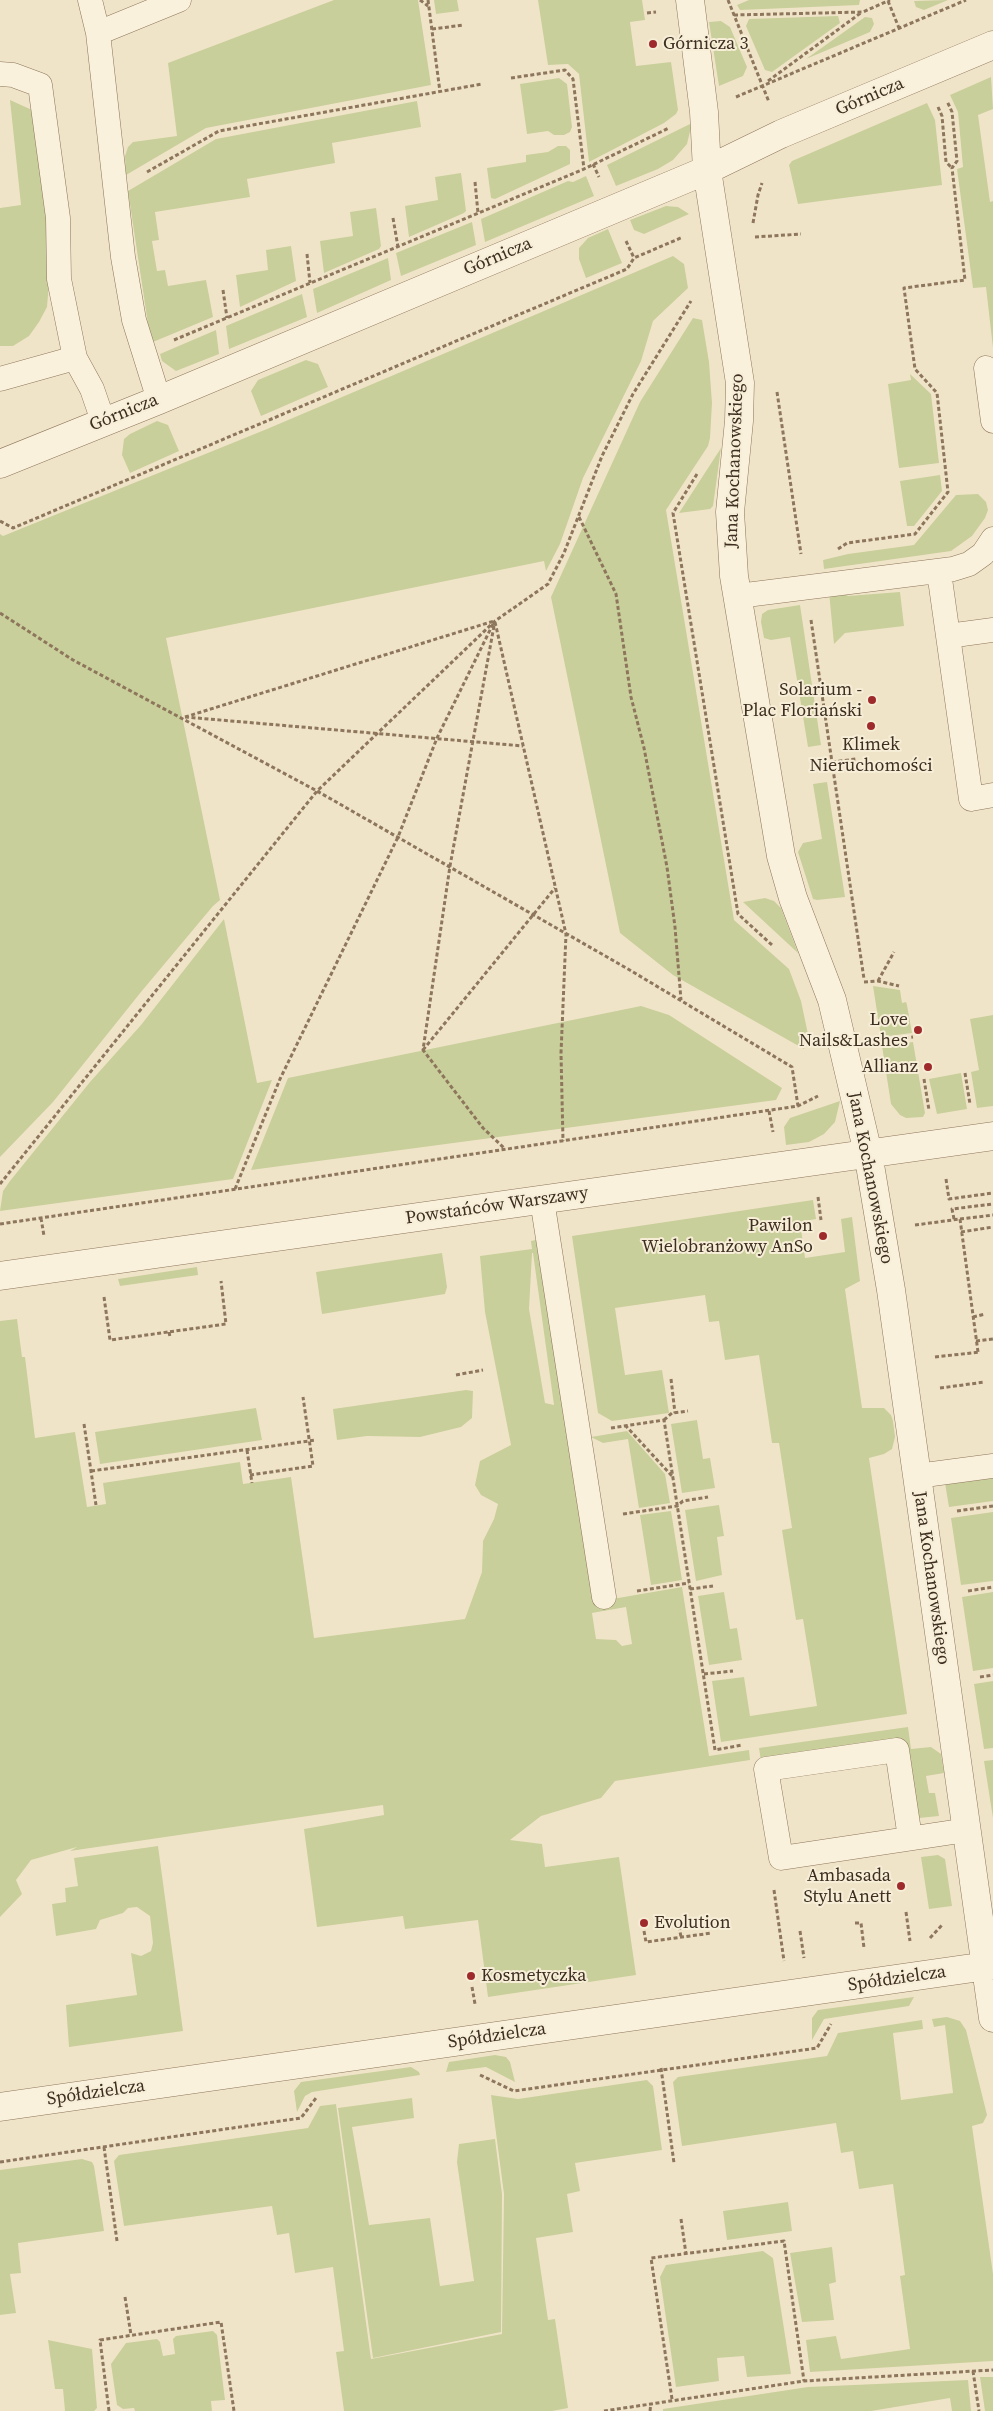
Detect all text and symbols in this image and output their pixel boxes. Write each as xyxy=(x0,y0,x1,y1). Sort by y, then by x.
place label: Górnicza 3 xyxy=(663,33,748,55)
marker: Górnicza 3 xyxy=(647,38,659,50)
street label: Górnicza xyxy=(833,73,907,121)
street label: Górnicza xyxy=(461,233,535,281)
street label: Jana Kochanowskiego xyxy=(721,373,749,549)
street label: Górnicza xyxy=(86,389,162,437)
place label: Solarium - Plac Floriański xyxy=(743,679,862,722)
marker: Solarium - Plac Floriański xyxy=(866,694,878,706)
marker: Klimek Nieruchomości xyxy=(865,720,877,732)
place label: Klimek Nieruchomości xyxy=(809,734,933,776)
place label: Love Nails&Lashes xyxy=(799,1009,908,1052)
marker: Love Nails&Lashes xyxy=(912,1024,924,1036)
place label: Allianz xyxy=(862,1056,918,1078)
marker: Allianz xyxy=(922,1061,934,1073)
street label: Jana Kochanowskiego xyxy=(843,1090,897,1266)
street label: Powstańców Warszawy xyxy=(404,1182,590,1230)
place label: Pawilon Wielobranżowy AnSo xyxy=(641,1215,813,1258)
marker: Pawilon Wielobranżowy AnSo xyxy=(817,1230,829,1242)
street label: Jana Kochanowskiego xyxy=(908,1490,954,1666)
place label: Ambasada Stylu Anett xyxy=(803,1865,891,1908)
marker: Ambasada Stylu Anett xyxy=(895,1880,907,1892)
place label: Evolution xyxy=(654,1912,731,1934)
marker: Evolution xyxy=(638,1917,650,1929)
street label: Spółdzielcza xyxy=(847,1961,947,1997)
place label: Kosmetyczka xyxy=(481,1965,586,1987)
marker: Kosmetyczka xyxy=(465,1970,477,1982)
street label: Spółdzielcza xyxy=(447,2018,547,2054)
street label: Spółdzielcza xyxy=(46,2075,146,2111)

